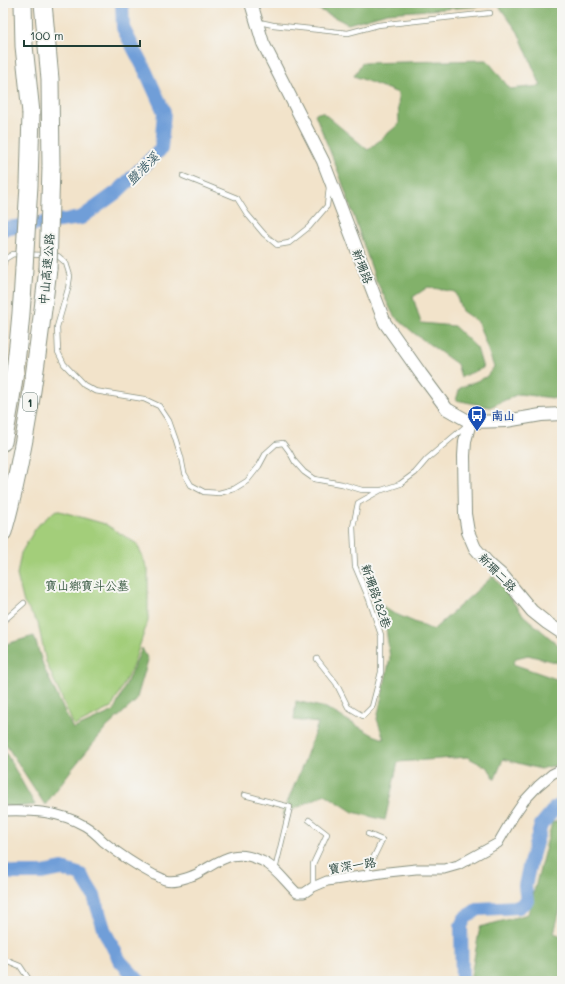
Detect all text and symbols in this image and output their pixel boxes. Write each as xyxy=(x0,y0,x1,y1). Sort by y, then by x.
scale bar xyxy=(24,22,140,48)
text: 100 m xyxy=(30,27,64,43)
water label: 鹽港溪 xyxy=(122,147,163,188)
street label: 中山高速公路 xyxy=(35,232,57,306)
street label: 新珊路 xyxy=(349,246,377,286)
road number: 1 xyxy=(23,393,37,411)
bus stop icon: 南山 xyxy=(466,404,488,432)
place label: 南山 xyxy=(491,407,515,423)
street label: 新珊二路 xyxy=(476,549,520,595)
street label: 新珊路182巷 xyxy=(358,562,396,630)
park label: 寶山鄉寶斗公墓 xyxy=(45,577,129,593)
street label: 寶深一路 xyxy=(327,853,377,877)

